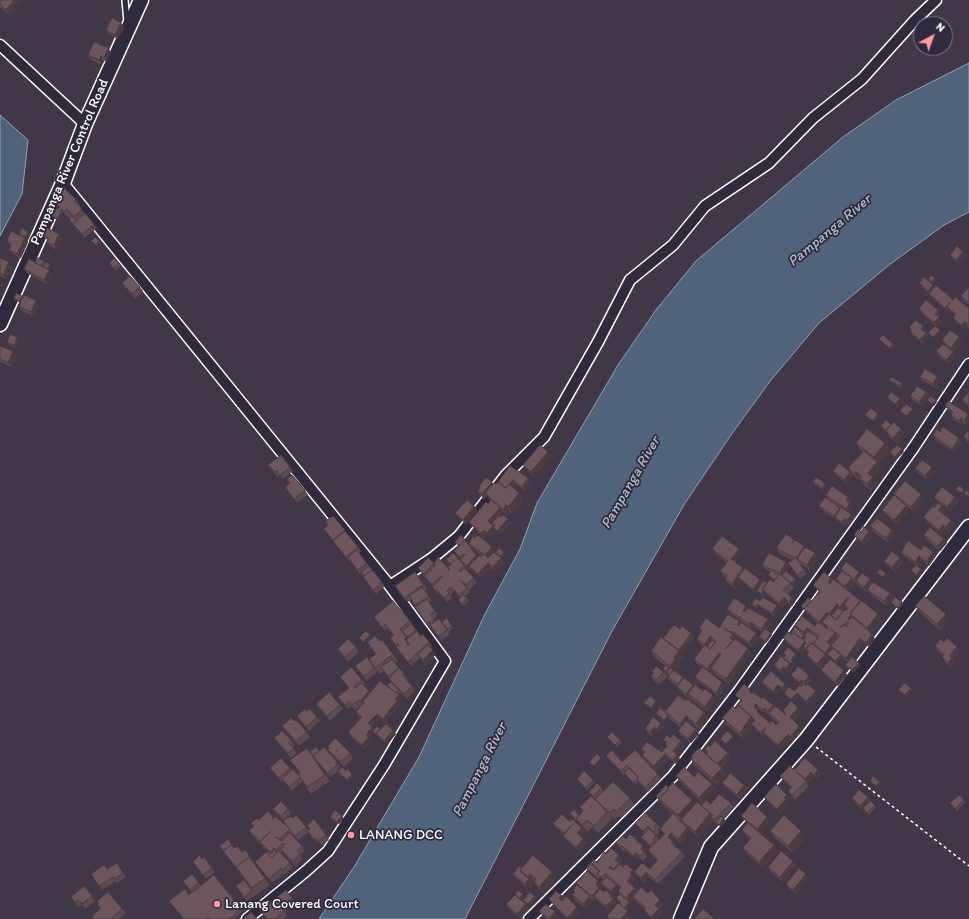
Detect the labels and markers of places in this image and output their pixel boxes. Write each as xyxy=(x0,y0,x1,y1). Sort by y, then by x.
place label: LANANG DCC xyxy=(359,827,443,843)
marker: LANANG DCC xyxy=(346,830,356,840)
place label: Lanang Covered Court xyxy=(225,896,359,912)
marker: Lanang Covered Court xyxy=(212,899,222,909)

